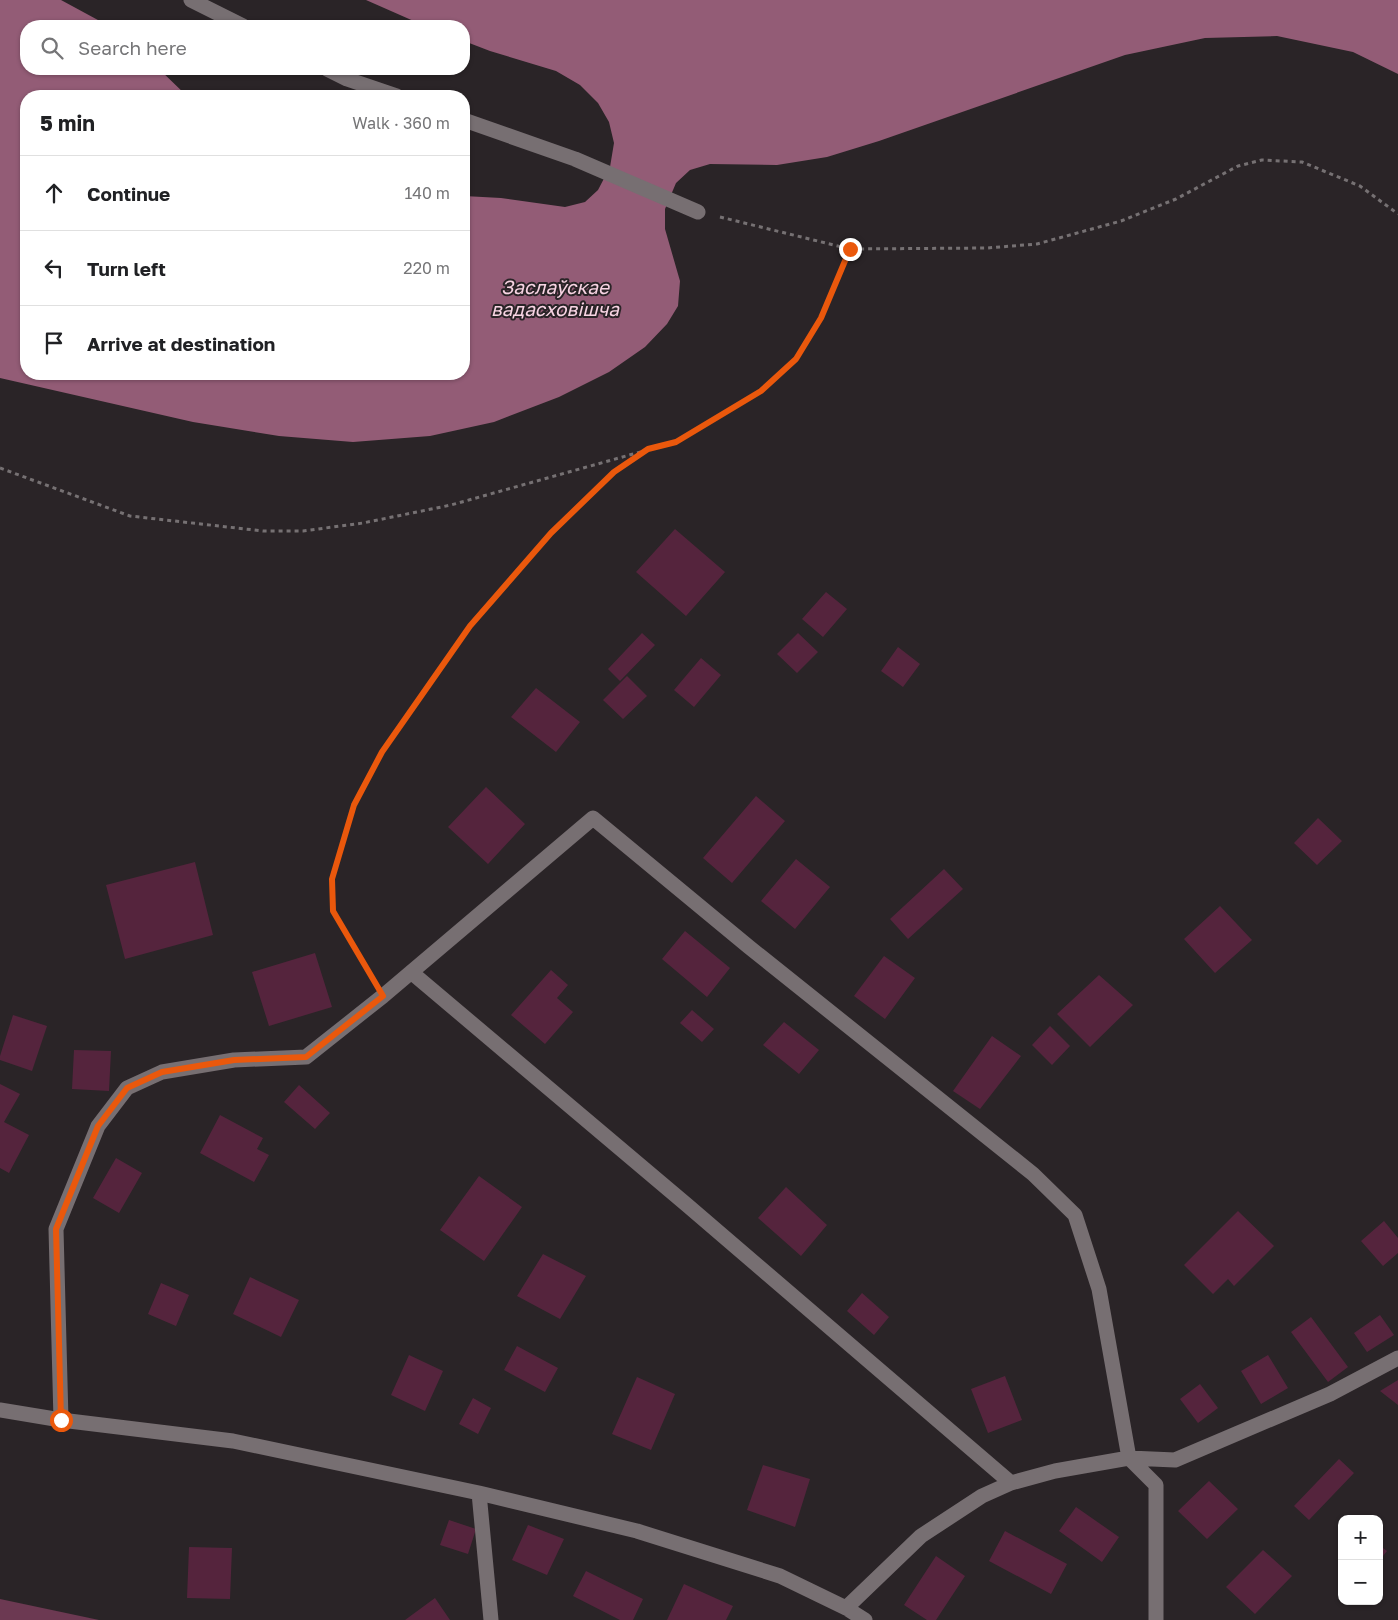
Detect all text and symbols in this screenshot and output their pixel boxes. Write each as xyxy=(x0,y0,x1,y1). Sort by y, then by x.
search box xyxy=(20,20,470,75)
icon: search xyxy=(38,34,66,62)
text: Search here xyxy=(78,36,187,59)
text: 5 min xyxy=(40,110,95,136)
text: Walk · 360 m xyxy=(352,113,450,133)
icon: ahead xyxy=(40,179,68,207)
text: Continue xyxy=(87,182,170,205)
text: 140 m xyxy=(404,183,450,203)
route end xyxy=(839,238,862,261)
icon: left xyxy=(40,254,68,282)
text: Turn left xyxy=(87,257,166,280)
text: 220 m xyxy=(403,258,450,278)
water label: Заслаўскае вадасховішча xyxy=(491,275,620,320)
icon: arrive xyxy=(40,329,68,357)
text: Arrive at destination xyxy=(87,332,275,355)
route start xyxy=(50,1409,73,1432)
map controls xyxy=(1338,1515,1383,1605)
button: + xyxy=(1338,1515,1383,1560)
button: − xyxy=(1338,1560,1383,1605)

